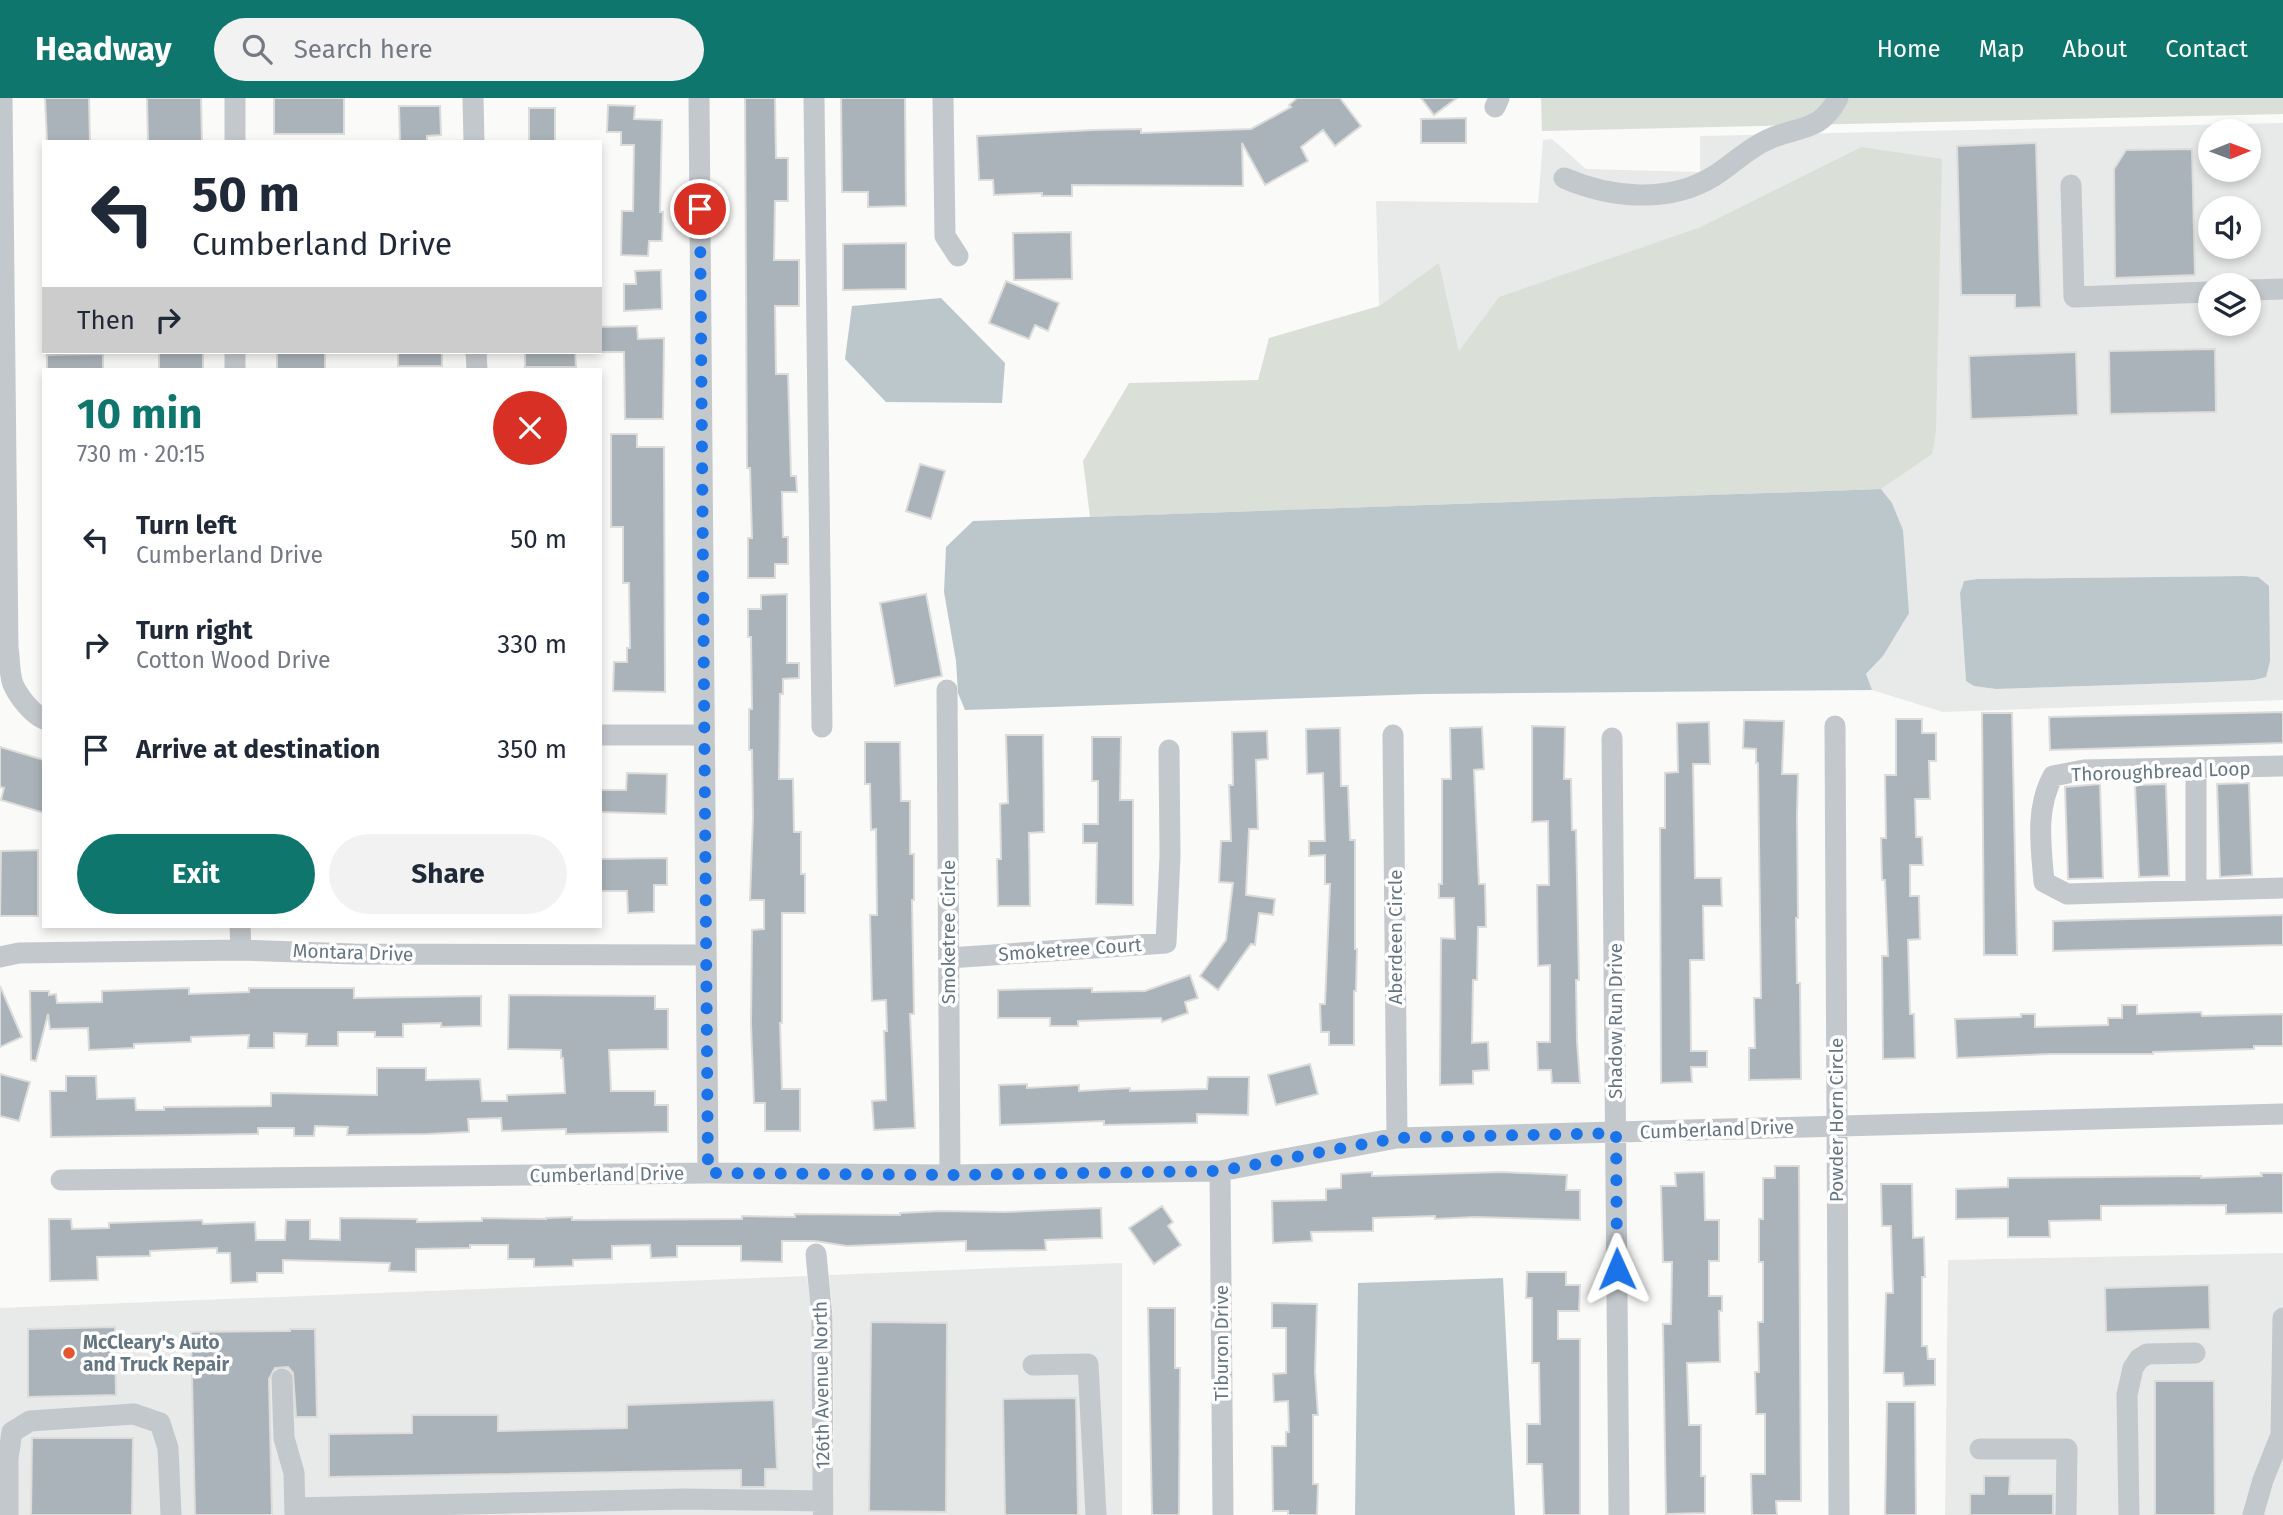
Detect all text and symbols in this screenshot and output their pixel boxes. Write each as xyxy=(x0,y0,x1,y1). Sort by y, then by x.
search box xyxy=(214,18,704,81)
text: Headway xyxy=(35,29,172,69)
icon: search xyxy=(238,30,276,68)
text: Search here xyxy=(294,34,433,65)
text: Home xyxy=(1877,35,1941,63)
text: Map xyxy=(1979,35,2025,63)
text: About xyxy=(2063,35,2127,63)
text: Contact xyxy=(2165,35,2248,63)
north arrow xyxy=(2198,119,2261,182)
map controls xyxy=(2198,119,2261,336)
text: 50 m xyxy=(192,165,300,224)
icon: left xyxy=(77,168,168,259)
pin xyxy=(670,179,730,239)
icon: arrive xyxy=(681,190,719,228)
button: sound xyxy=(2198,196,2261,259)
text: Cumberland Drive xyxy=(192,225,452,263)
button: layers xyxy=(2198,273,2261,336)
icon: right xyxy=(149,301,187,339)
text: Then xyxy=(77,305,135,336)
text: 10 min xyxy=(77,389,203,439)
button: close xyxy=(493,391,567,465)
text: 730 m · 20:15 xyxy=(77,440,205,468)
text: Turn left xyxy=(136,510,237,541)
icon: left xyxy=(77,521,115,559)
text: 50 m xyxy=(510,524,567,555)
text: Cumberland Drive xyxy=(136,541,323,569)
text: Turn right xyxy=(136,615,253,646)
icon: right xyxy=(77,626,115,664)
text: 330 m xyxy=(497,629,567,660)
text: Cotton Wood Drive xyxy=(136,646,331,674)
icon: arrive xyxy=(77,731,115,769)
text: Arrive at destination xyxy=(136,734,380,765)
text: 350 m xyxy=(497,734,567,765)
street label: Thoroughbread Loop xyxy=(2071,757,2251,786)
button: Exit xyxy=(77,834,315,914)
button: Share xyxy=(329,834,567,914)
street label: Smoketree Circle xyxy=(937,860,960,1004)
street label: Aberdeen Circle xyxy=(1384,869,1407,1005)
street label: Smoketree Court xyxy=(998,933,1143,966)
street label: Montara Drive xyxy=(292,939,414,966)
street label: Shadow Run Drive xyxy=(1604,943,1627,1099)
street label: Powder Horn Circle xyxy=(1825,1038,1848,1202)
street label: Cumberland Drive xyxy=(1639,1115,1795,1144)
street label: Cumberland Drive xyxy=(530,1162,684,1187)
position arrow xyxy=(1580,1232,1654,1306)
street label: Tiburon Drive xyxy=(1210,1285,1233,1401)
street label: 126th Avenue North xyxy=(809,1301,834,1469)
place label: McCleary's Auto and Truck Repair xyxy=(83,1331,229,1376)
marker: McCleary's Auto and Truck Repair xyxy=(61,1345,77,1361)

